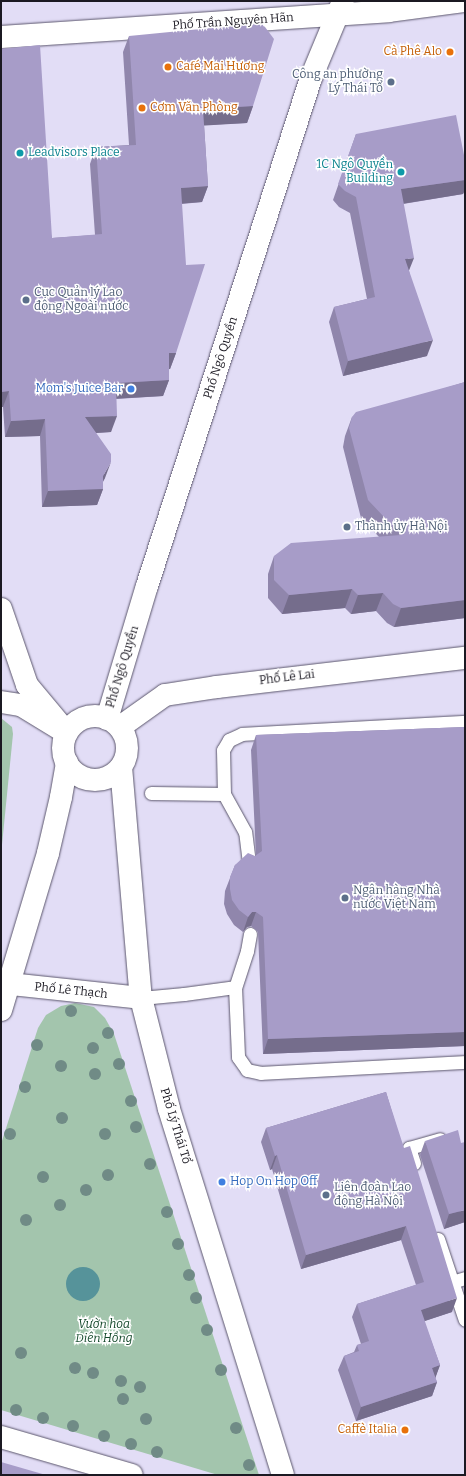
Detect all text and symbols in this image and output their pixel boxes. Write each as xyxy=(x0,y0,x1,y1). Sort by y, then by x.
street label: Phố Trần Nguyên Hãn xyxy=(172,11,294,33)
place label: Cà Phê Alo xyxy=(383,45,442,59)
marker: Cà Phê Alo xyxy=(445,47,455,57)
place label: Café Mai Hương xyxy=(176,60,264,74)
marker: Café Mai Hương xyxy=(163,62,173,72)
place label: Công an phường Lý Thái Tổ xyxy=(292,68,383,96)
marker: Công an phường Lý Thái Tổ xyxy=(386,77,396,87)
place label: Cơm Văn Phòng xyxy=(150,101,238,115)
marker: Cơm Văn Phòng xyxy=(137,103,147,113)
place label: Leadvisors Place xyxy=(28,146,120,160)
marker: Leadvisors Place xyxy=(15,148,25,158)
place label: 1C Ngô Quyền Building xyxy=(316,158,393,186)
marker: 1C Ngô Quyền Building xyxy=(396,167,406,177)
place label: Cục Quản lý Lao động Ngoài nước xyxy=(34,286,128,314)
marker: Cục Quản lý Lao động Ngoài nước xyxy=(21,295,31,305)
street label: Phố Ngô Quyền xyxy=(201,315,241,401)
place label: Mom's Juice Bar xyxy=(35,382,123,396)
marker: Mom's Juice Bar xyxy=(126,384,136,394)
place label: Thành ủy Hà Nội xyxy=(355,520,447,534)
marker: Thành ủy Hà Nội xyxy=(342,522,352,532)
street label: Phố Ngô Quyền xyxy=(104,624,142,710)
street label: Phố Lê Lai xyxy=(258,667,316,689)
place label: Ngân hàng Nhà nước Việt Nam xyxy=(353,884,440,912)
marker: Ngân hàng Nhà nước Việt Nam xyxy=(340,893,350,903)
street label: Phố Lê Thạch xyxy=(34,980,108,1002)
street label: Phố Lý Thái Tổ xyxy=(157,1086,193,1166)
place label: Hop On Hop Off xyxy=(230,1175,317,1189)
marker: Hop On Hop Off xyxy=(217,1177,227,1187)
place label: Liên đoàn Lao động Hà Nội xyxy=(334,1181,411,1209)
marker: Liên đoàn Lao động Hà Nội xyxy=(321,1190,331,1200)
park label: Vườn hoa Diên Hồng xyxy=(75,1318,133,1346)
place label: Caffè Italia xyxy=(337,1423,397,1437)
marker: Caffè Italia xyxy=(400,1425,410,1435)

